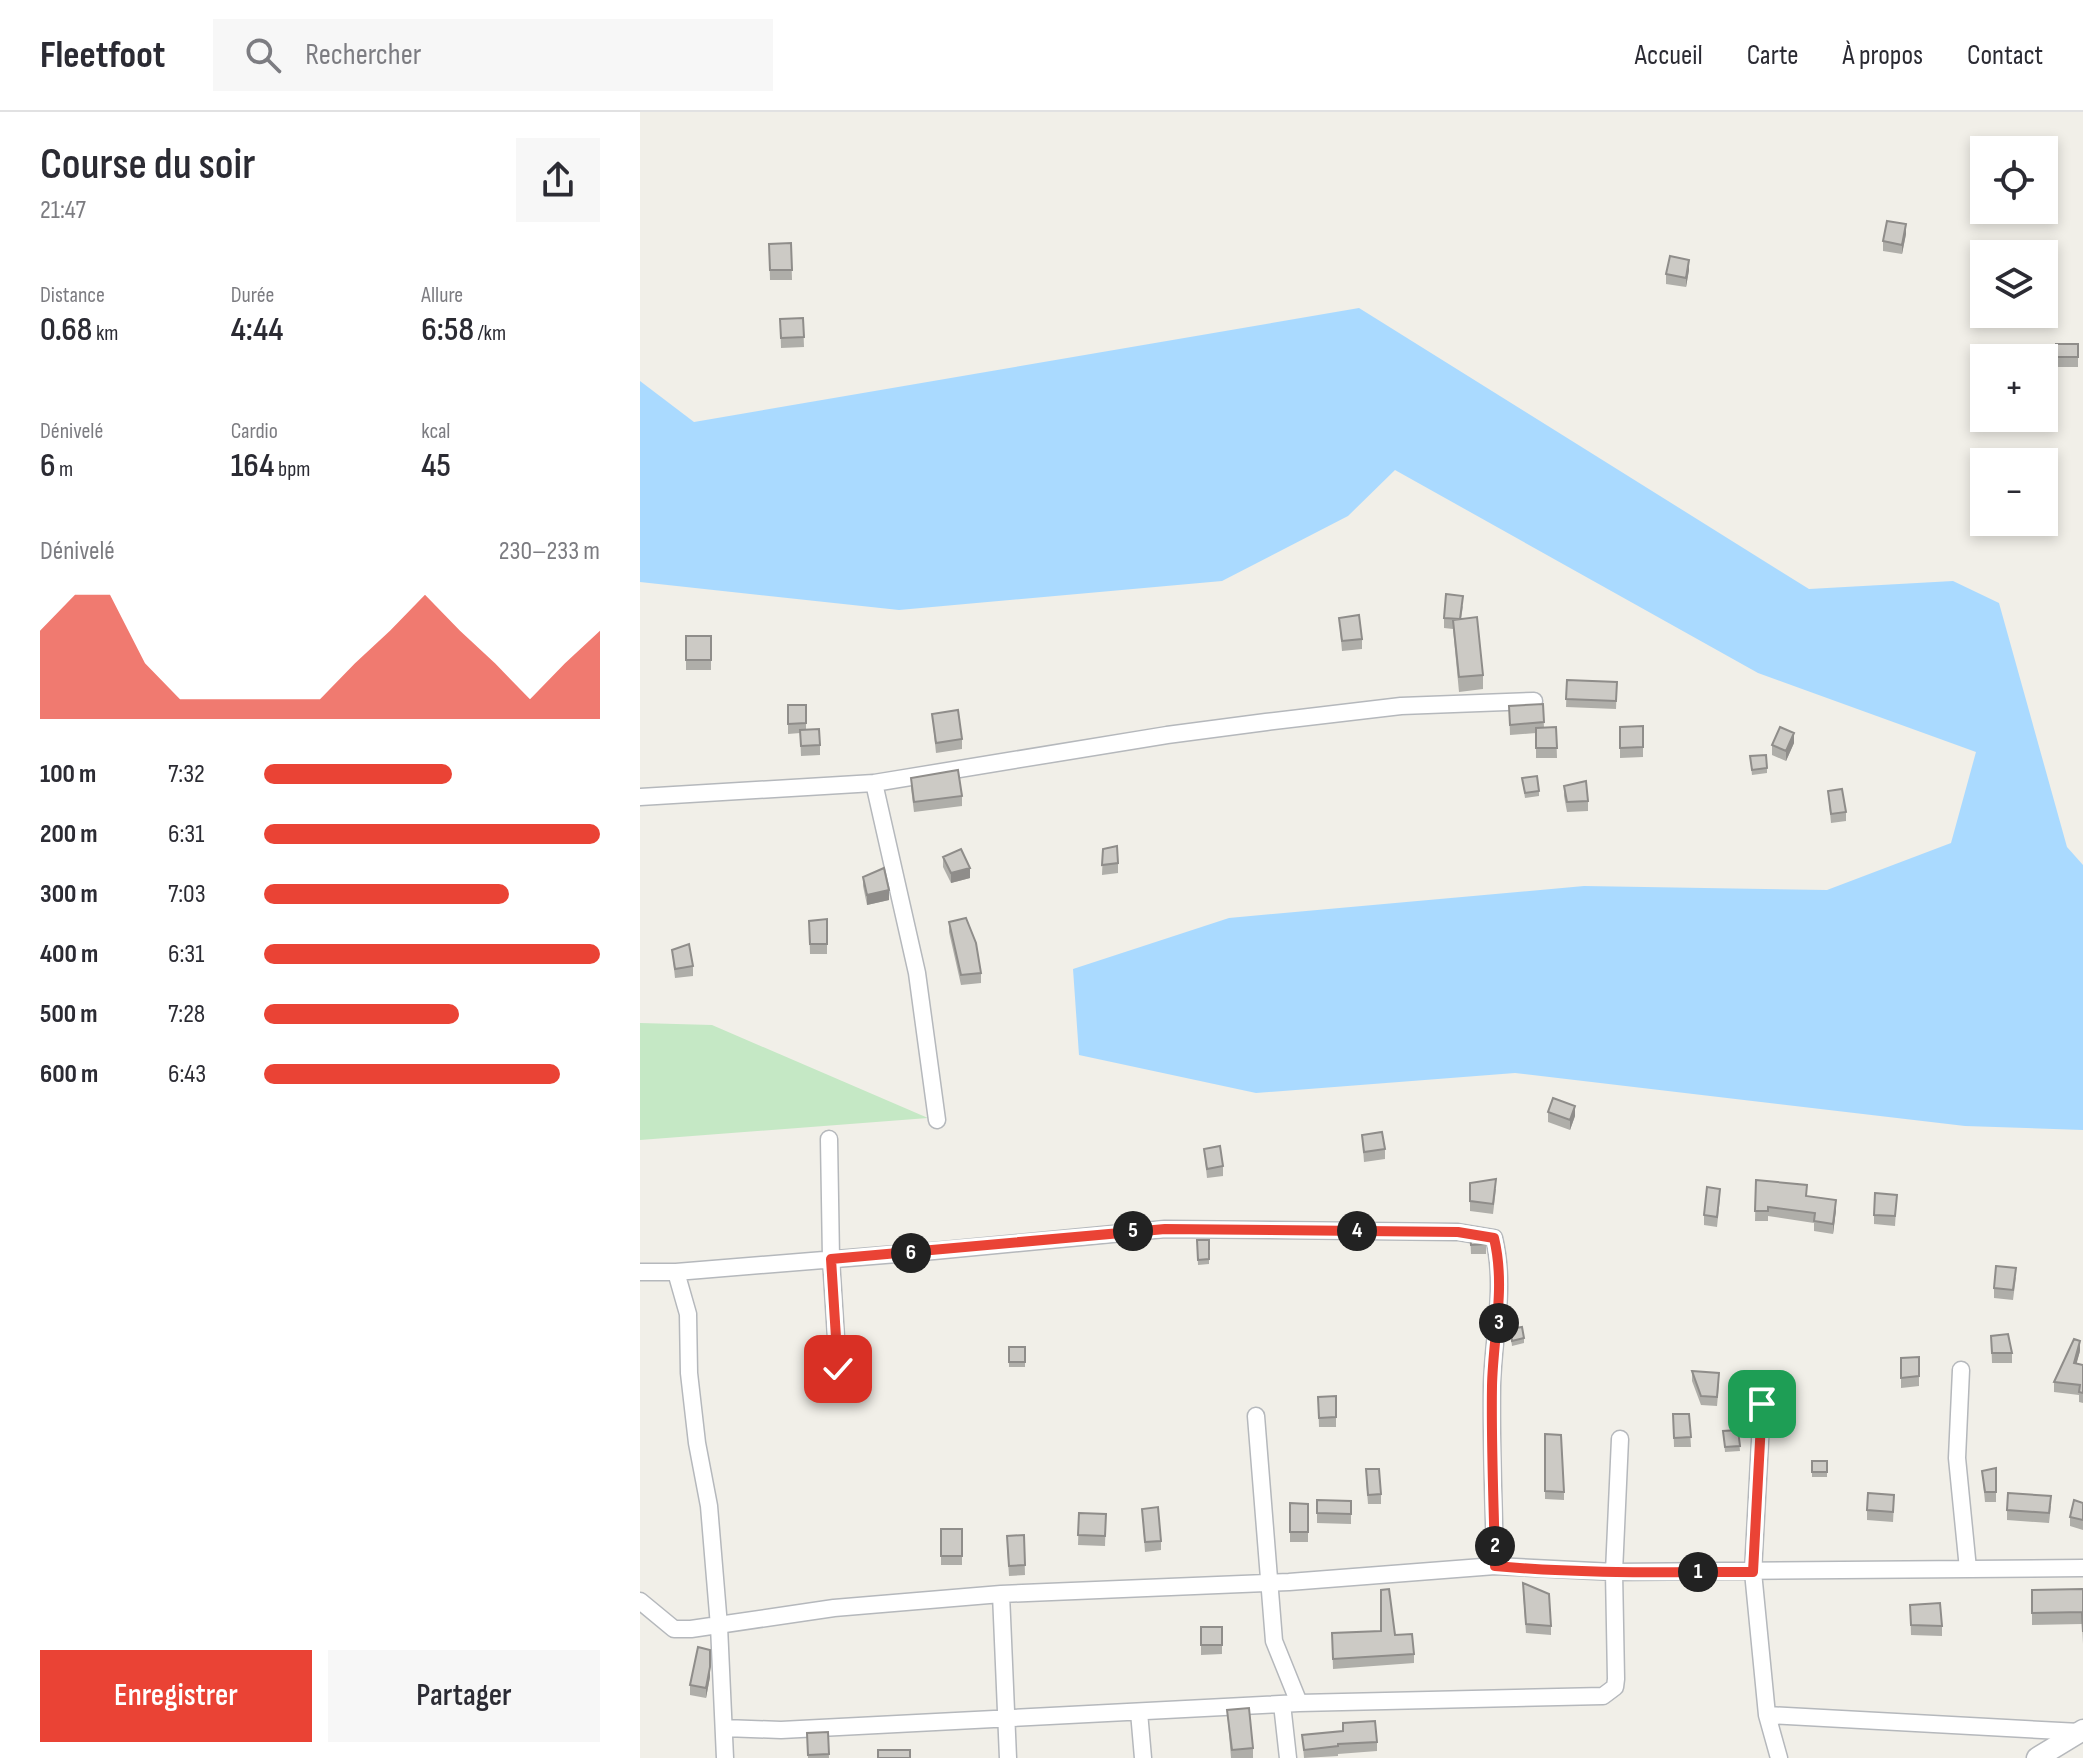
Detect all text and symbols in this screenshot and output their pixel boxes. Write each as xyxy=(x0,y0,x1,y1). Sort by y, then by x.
search box xyxy=(213,19,773,91)
text: Fleetfoot xyxy=(40,33,165,78)
icon: search xyxy=(241,33,285,77)
text: Rechercher xyxy=(305,37,421,73)
text: Accueil xyxy=(1635,39,1703,72)
text: Carte xyxy=(1747,39,1799,72)
text: À propos xyxy=(1843,39,1923,72)
text: Contact xyxy=(1967,39,2043,72)
map controls xyxy=(1970,136,2058,536)
button: locate xyxy=(1970,136,2058,224)
text: Course du soir xyxy=(40,138,255,191)
button: share xyxy=(516,138,600,222)
text: 21:47 xyxy=(40,195,86,226)
button: layers xyxy=(1970,240,2058,328)
text: Distance xyxy=(40,282,105,309)
text: Durée xyxy=(231,282,274,309)
text: Allure xyxy=(421,282,463,309)
text: 0.68 xyxy=(40,309,92,350)
text: 4:44 xyxy=(231,309,283,350)
text: 6:58 xyxy=(421,309,474,350)
text: km xyxy=(92,320,118,347)
text: /km xyxy=(474,320,506,347)
button: + xyxy=(1970,344,2058,432)
text: Dénivelé xyxy=(40,418,103,445)
text: Cardio xyxy=(231,418,278,445)
text: kcal xyxy=(421,418,450,445)
text: 6 xyxy=(40,445,56,486)
text: 164 xyxy=(231,445,275,486)
text: 45 xyxy=(421,445,451,486)
button: − xyxy=(1970,448,2058,536)
text: m xyxy=(56,456,73,483)
text: bpm xyxy=(275,456,310,483)
text: Dénivelé xyxy=(40,536,115,567)
text: 230–233 m xyxy=(499,536,600,567)
text: 100 m xyxy=(40,759,96,790)
text: 7:32 xyxy=(168,759,205,790)
text: 200 m xyxy=(40,819,97,850)
text: 6:31 xyxy=(168,819,204,850)
text: 300 m xyxy=(40,879,98,910)
text: 7:03 xyxy=(168,879,206,910)
text: 400 m xyxy=(40,939,98,970)
text: 6:31 xyxy=(168,939,204,970)
text: 500 m xyxy=(40,999,97,1030)
text: 7:28 xyxy=(168,999,205,1030)
text: 600 m xyxy=(40,1059,98,1090)
text: 6:43 xyxy=(168,1059,206,1090)
pin: 5 xyxy=(1113,1211,1153,1251)
pin: 4 xyxy=(1337,1211,1377,1251)
text: 5 xyxy=(1128,1217,1138,1244)
text: 4 xyxy=(1352,1217,1362,1244)
pin: 6 xyxy=(891,1233,931,1273)
text: 6 xyxy=(906,1239,916,1266)
pin: 3 xyxy=(1479,1303,1519,1343)
text: 3 xyxy=(1494,1309,1504,1336)
pin xyxy=(804,1335,872,1403)
icon: check xyxy=(816,1347,860,1391)
pin xyxy=(1728,1370,1796,1438)
icon: arrive xyxy=(1740,1382,1784,1426)
pin: 2 xyxy=(1475,1526,1515,1566)
text: 2 xyxy=(1490,1532,1500,1559)
pin: 1 xyxy=(1678,1552,1718,1592)
text: 1 xyxy=(1694,1558,1702,1585)
button: Enregistrer xyxy=(40,1650,312,1742)
button: Partager xyxy=(328,1650,600,1742)

